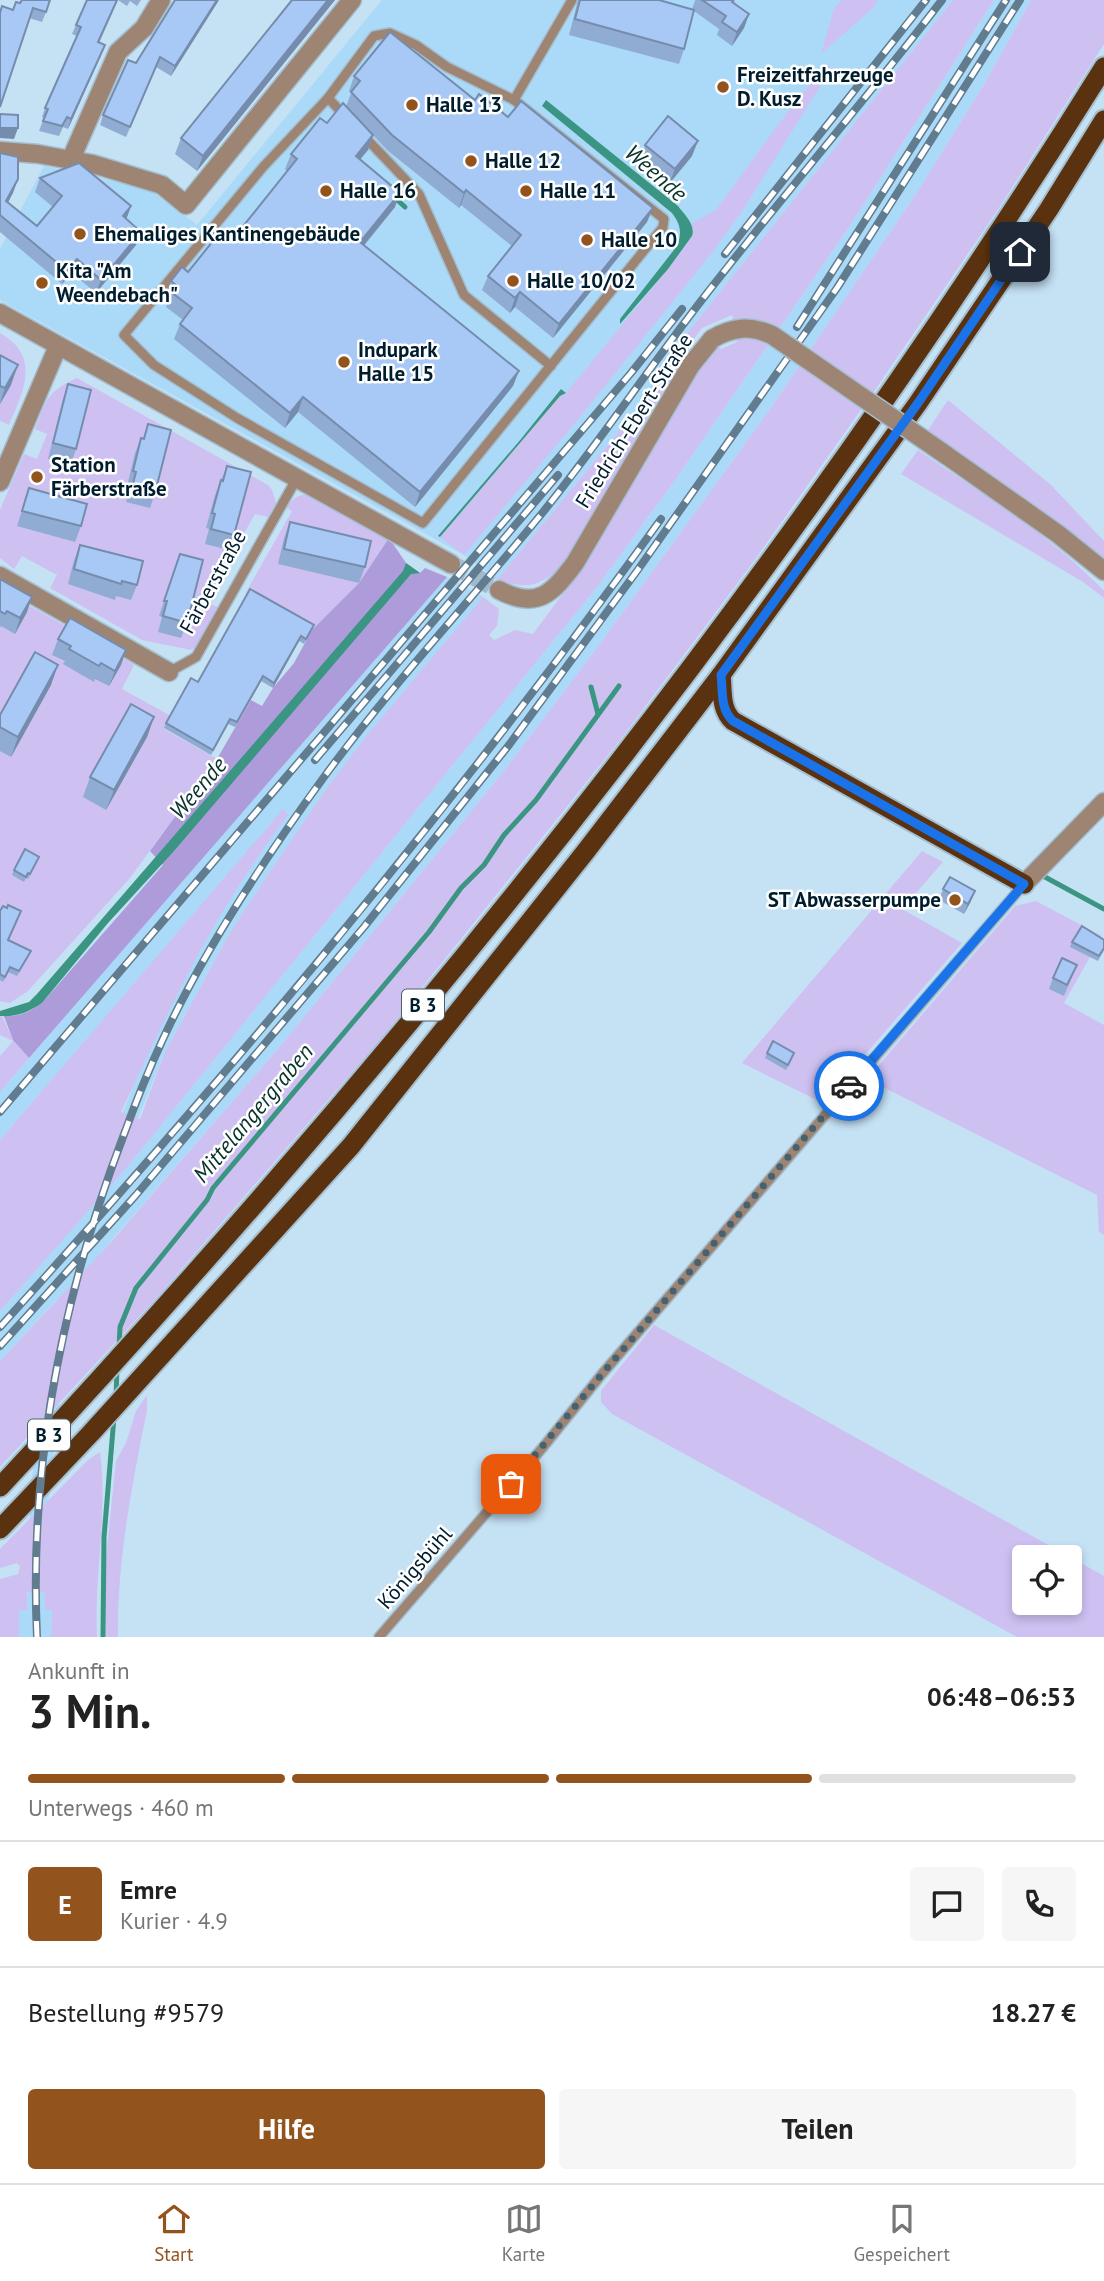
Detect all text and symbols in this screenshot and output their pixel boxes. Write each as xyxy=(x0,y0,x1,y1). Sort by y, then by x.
place label: Freizeitfahrzeuge D. Kusz xyxy=(737,61,894,112)
marker: Freizeitfahrzeuge D. Kusz xyxy=(715,79,731,95)
place label: Halle 13 xyxy=(426,91,502,118)
marker: Halle 13 xyxy=(404,97,420,113)
water label: Weende xyxy=(619,138,694,208)
place label: Halle 12 xyxy=(485,147,561,174)
marker: Halle 12 xyxy=(463,153,479,169)
place label: Halle 16 xyxy=(340,177,416,204)
place label: Halle 11 xyxy=(540,177,616,204)
marker: Halle 16 xyxy=(318,183,334,199)
marker: Halle 11 xyxy=(518,183,534,199)
place label: Ehemaliges Kantinengebäude xyxy=(94,220,360,247)
pin xyxy=(990,222,1050,282)
marker: Ehemaliges Kantinengebäude xyxy=(72,226,88,242)
place label: Halle 10 xyxy=(601,226,677,253)
marker: Halle 10 xyxy=(579,232,595,248)
icon: home xyxy=(1001,233,1039,271)
place label: Kita "Am Weendebach" xyxy=(56,257,178,308)
place label: Halle 10/02 xyxy=(527,267,636,294)
marker: Halle 10/02 xyxy=(505,273,521,289)
marker: Kita "Am Weendebach" xyxy=(34,275,50,291)
street label: Friedrich-Ebert-Straße xyxy=(569,328,698,513)
place label: Indupark Halle 15 xyxy=(358,336,438,387)
marker: Indupark Halle 15 xyxy=(336,354,352,370)
place label: Station Färberstraße xyxy=(51,451,167,502)
marker: Station Färberstraße xyxy=(29,469,45,485)
street label: Färberstraße xyxy=(173,525,252,638)
water label: Weende xyxy=(163,750,233,825)
place label: ST Abwasserpumpe xyxy=(768,886,941,913)
marker: ST Abwasserpumpe xyxy=(947,892,963,908)
road number: B 3 xyxy=(402,990,444,1021)
water label: Mittelangergraben xyxy=(186,1037,319,1188)
courier xyxy=(814,1051,884,1121)
icon: car xyxy=(830,1067,868,1105)
road number: B 3 xyxy=(28,1420,70,1450)
pin xyxy=(481,1454,541,1514)
icon: bag xyxy=(492,1465,530,1503)
street label: Königsbühl xyxy=(371,1521,458,1614)
map controls xyxy=(1012,1545,1082,1615)
button: locate xyxy=(1012,1545,1082,1615)
text: Ankunft in xyxy=(28,1656,130,1685)
text: 06:48–06:53 xyxy=(927,1680,1076,1713)
text: 3 Min. xyxy=(28,1681,151,1741)
text: Unterwegs · 460 m xyxy=(28,1793,214,1822)
button: chat xyxy=(910,1867,984,1941)
button: phone xyxy=(1002,1867,1076,1941)
text: Emre xyxy=(120,1873,177,1906)
text: E xyxy=(58,1888,72,1921)
text: Kurier · 4.9 xyxy=(120,1906,228,1935)
text: Bestellung #9579 xyxy=(28,1996,224,2029)
text: 18.27 € xyxy=(991,1996,1076,2029)
button: Hilfe xyxy=(28,2089,545,2169)
button: Teilen xyxy=(559,2089,1076,2169)
tab: Start xyxy=(154,2200,194,2266)
tab: Karte xyxy=(502,2200,545,2266)
tab: Gespeichert xyxy=(853,2200,950,2266)

